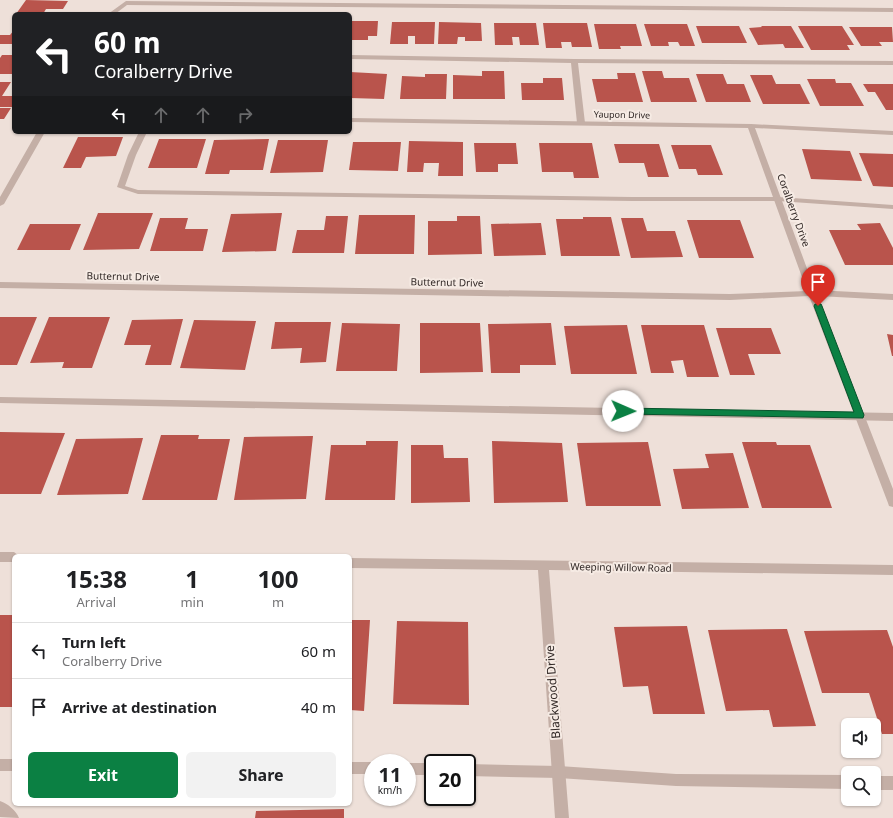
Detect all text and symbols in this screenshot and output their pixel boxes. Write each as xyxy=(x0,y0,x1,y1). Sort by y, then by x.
text: 60 m xyxy=(94,23,161,61)
icon: left xyxy=(28,28,80,80)
text: Coralberry Drive xyxy=(94,59,233,83)
icon: left xyxy=(108,104,130,126)
icon: ahead xyxy=(150,104,172,126)
icon: ahead xyxy=(192,104,214,126)
icon: right xyxy=(234,104,256,126)
street label: Yaupon Drive xyxy=(594,108,650,121)
street label: Coralberry Drive xyxy=(774,171,814,249)
pin xyxy=(801,265,835,306)
street label: Butternut Drive xyxy=(86,268,160,284)
icon: arrive xyxy=(807,271,829,293)
street label: Butternut Drive xyxy=(410,274,484,290)
position arrow xyxy=(602,390,644,432)
street label: Weeping Willow Road xyxy=(570,559,672,575)
text: 15:38 xyxy=(65,562,127,595)
text: 1 xyxy=(185,562,199,595)
text: 100 xyxy=(257,562,299,595)
text: Arrival xyxy=(76,593,116,611)
text: min xyxy=(180,593,204,611)
text: m xyxy=(272,593,284,611)
text: Turn left xyxy=(62,632,126,652)
icon: left xyxy=(28,640,50,662)
text: 60 m xyxy=(301,641,336,661)
street label: Blackwood Drive xyxy=(541,644,564,739)
text: Coralberry Drive xyxy=(62,652,162,670)
icon: arrive xyxy=(28,696,50,718)
text: Arrive at destination xyxy=(62,697,217,717)
text: 40 m xyxy=(301,697,336,717)
map controls xyxy=(841,718,881,806)
button: sound xyxy=(841,718,881,758)
button: Exit xyxy=(28,752,178,798)
button: Share xyxy=(186,752,336,798)
speed limit sign: 20 xyxy=(424,754,476,806)
text: 11 xyxy=(379,761,401,788)
button: search xyxy=(841,766,881,806)
text: km/h xyxy=(378,783,402,797)

